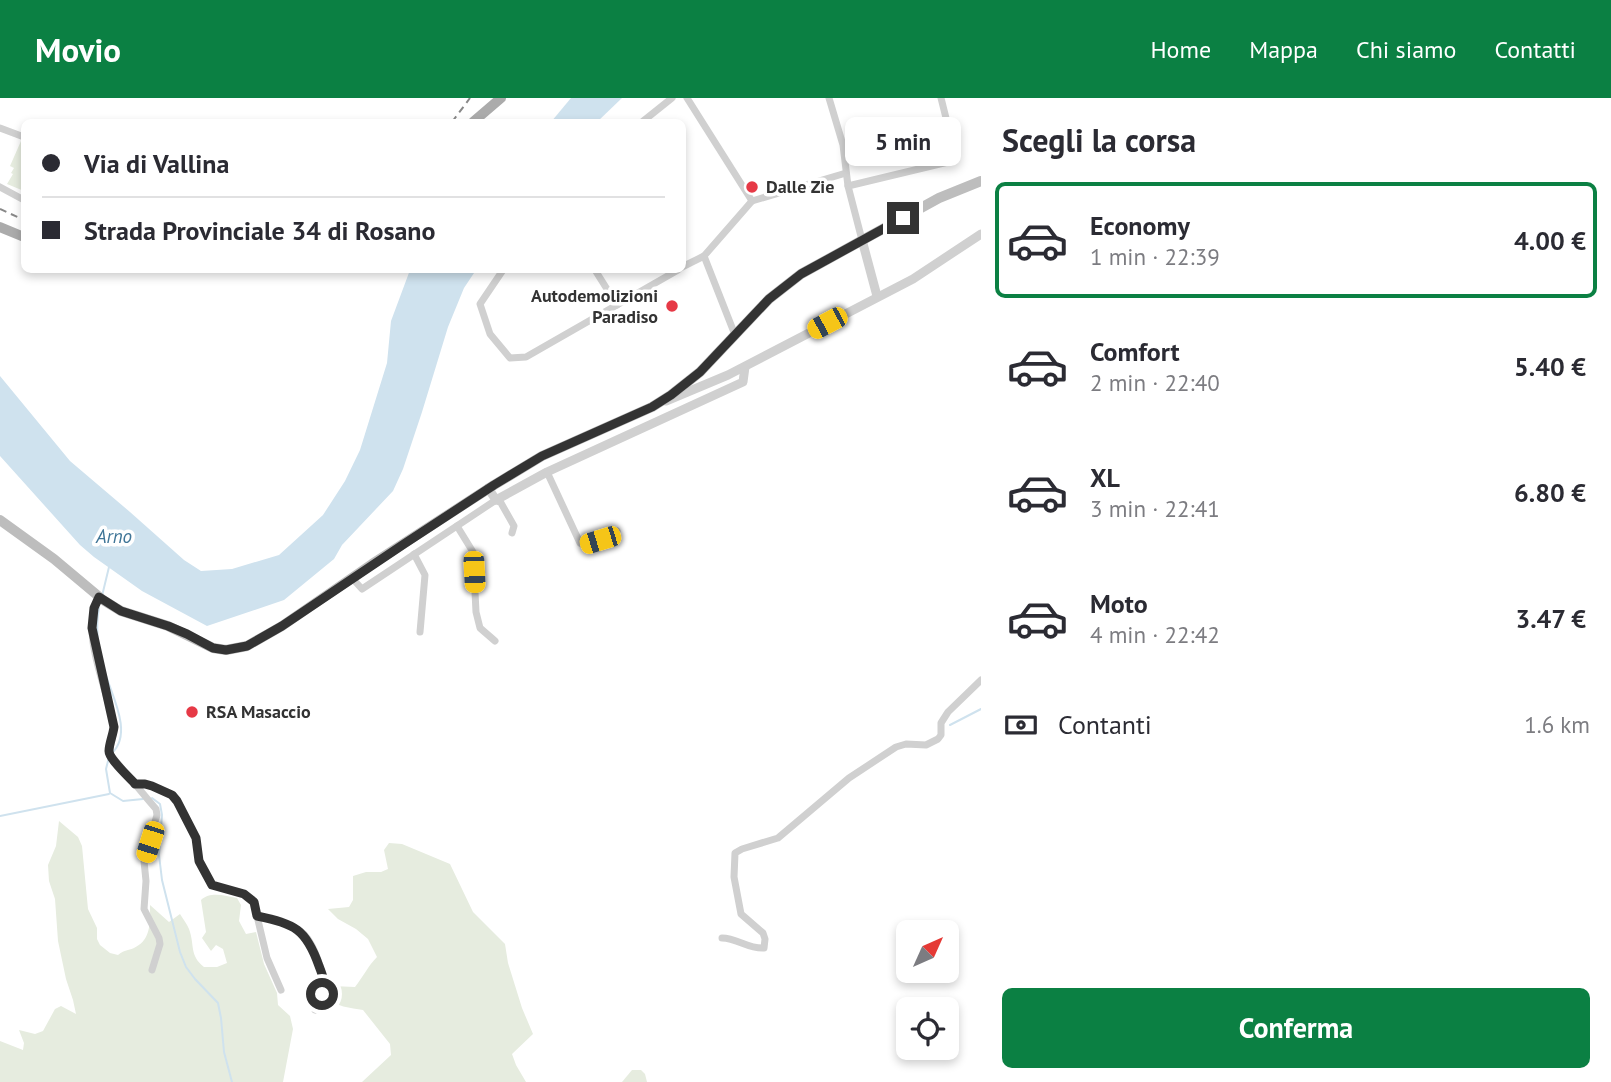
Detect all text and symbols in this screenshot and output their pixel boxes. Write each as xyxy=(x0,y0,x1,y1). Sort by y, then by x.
text: Movio xyxy=(35,28,121,71)
text: Home xyxy=(1150,34,1211,65)
text: Mappa xyxy=(1249,34,1318,65)
text: Chi siamo xyxy=(1356,34,1456,65)
text: Contatti xyxy=(1494,34,1576,65)
callout: 5 min xyxy=(845,116,961,166)
text: Scegli la corsa xyxy=(1002,119,1196,161)
text: 5 min xyxy=(875,127,931,156)
text: Via di Vallina xyxy=(84,147,229,180)
place label: Dalle Zie xyxy=(766,175,834,198)
marker: Dalle Zie xyxy=(744,179,760,195)
route end xyxy=(887,202,919,234)
icon: car xyxy=(1006,209,1069,272)
text: Economy xyxy=(1090,209,1190,242)
text: Strada Provinciale 34 di Rosano xyxy=(84,214,435,247)
text: 4.00 € xyxy=(1514,224,1586,257)
text: 1 min · 22:39 xyxy=(1090,242,1220,271)
place label: Autodemolizioni Paradiso xyxy=(531,284,658,328)
marker: Autodemolizioni Paradiso xyxy=(664,298,680,314)
car xyxy=(804,304,851,342)
icon: car xyxy=(1006,335,1069,398)
text: Comfort xyxy=(1090,335,1180,368)
text: 5.40 € xyxy=(1514,350,1586,383)
text: 2 min · 22:40 xyxy=(1090,368,1220,397)
icon: car xyxy=(1006,461,1069,524)
text: XL xyxy=(1090,461,1120,494)
text: 6.80 € xyxy=(1514,476,1586,509)
text: 3 min · 22:41 xyxy=(1090,494,1220,523)
water label: Arno xyxy=(95,524,132,548)
car xyxy=(577,524,624,556)
car xyxy=(463,550,486,594)
icon: car xyxy=(1006,587,1069,650)
text: Moto xyxy=(1090,587,1148,620)
text: 3.47 € xyxy=(1515,602,1586,635)
text: 4 min · 22:42 xyxy=(1090,620,1220,649)
place label: RSA Masaccio xyxy=(206,700,311,723)
marker: RSA Masaccio xyxy=(184,704,200,720)
icon: cash xyxy=(1002,706,1040,744)
text: Contanti xyxy=(1058,708,1152,741)
text: 1.6 km xyxy=(1524,710,1590,739)
car xyxy=(134,819,167,865)
north arrow xyxy=(896,920,959,984)
map controls xyxy=(896,920,959,1060)
route start xyxy=(306,978,338,1010)
button: Conferma xyxy=(1002,988,1590,1068)
button: locate xyxy=(896,997,959,1060)

